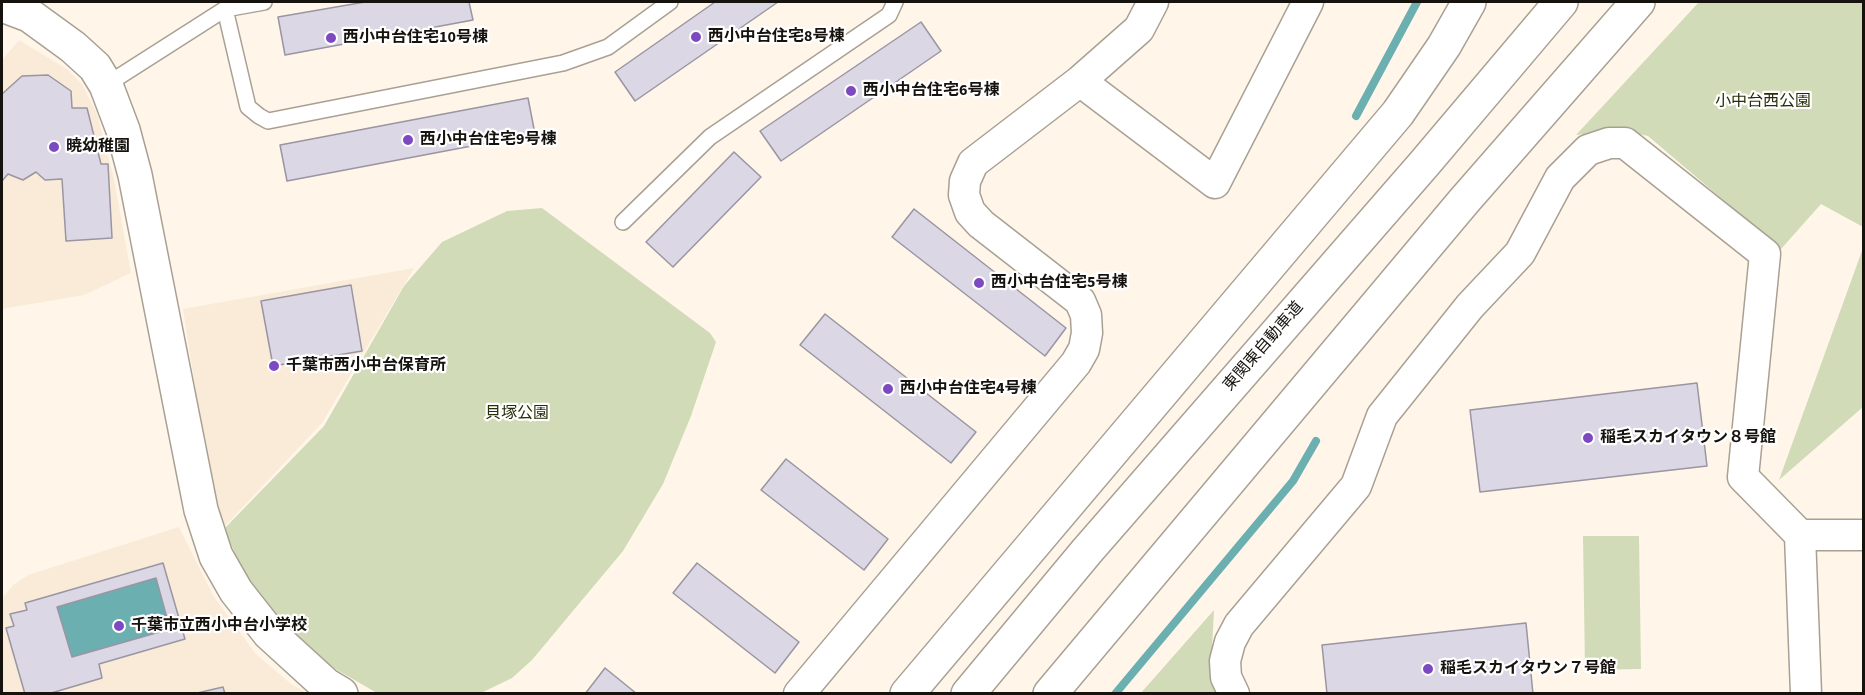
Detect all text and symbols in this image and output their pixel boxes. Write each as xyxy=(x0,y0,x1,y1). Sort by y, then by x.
place label: 西小中台住宅8号棟 xyxy=(708,27,844,47)
place label: 西小中台住宅10号棟 xyxy=(343,28,488,48)
marker: 西小中台住宅8号棟 xyxy=(689,30,703,44)
marker: 西小中台住宅10号棟 xyxy=(324,31,338,45)
place label: 西小中台住宅6号棟 xyxy=(863,81,999,101)
marker: 西小中台住宅6号棟 xyxy=(844,84,858,98)
park label: 小中台西公園 xyxy=(1715,92,1811,112)
place label: 西小中台住宅9号棟 xyxy=(420,130,556,150)
marker: 西小中台住宅9号棟 xyxy=(401,133,415,147)
place label: 暁幼稚園 xyxy=(66,137,130,157)
marker: 暁幼稚園 xyxy=(47,140,61,154)
place label: 西小中台住宅5号棟 xyxy=(991,273,1127,293)
marker: 西小中台住宅5号棟 xyxy=(972,276,986,290)
street label: 東関東自動車道 xyxy=(1220,298,1308,396)
place label: 千葉市西小中台保育所 xyxy=(286,356,446,376)
marker: 千葉市西小中台保育所 xyxy=(267,359,281,373)
place label: 西小中台住宅4号棟 xyxy=(900,379,1036,399)
marker: 西小中台住宅4号棟 xyxy=(881,382,895,396)
park label: 貝塚公園 xyxy=(485,404,549,424)
place label: 稲毛スカイタウン８号館 xyxy=(1600,428,1776,448)
marker: 稲毛スカイタウン８号館 xyxy=(1581,431,1595,445)
place label: 千葉市立西小中台小学校 xyxy=(131,616,307,636)
marker: 千葉市立西小中台小学校 xyxy=(112,619,126,633)
place label: 稲毛スカイタウン７号館 xyxy=(1440,659,1616,679)
marker: 稲毛スカイタウン７号館 xyxy=(1421,662,1435,676)

